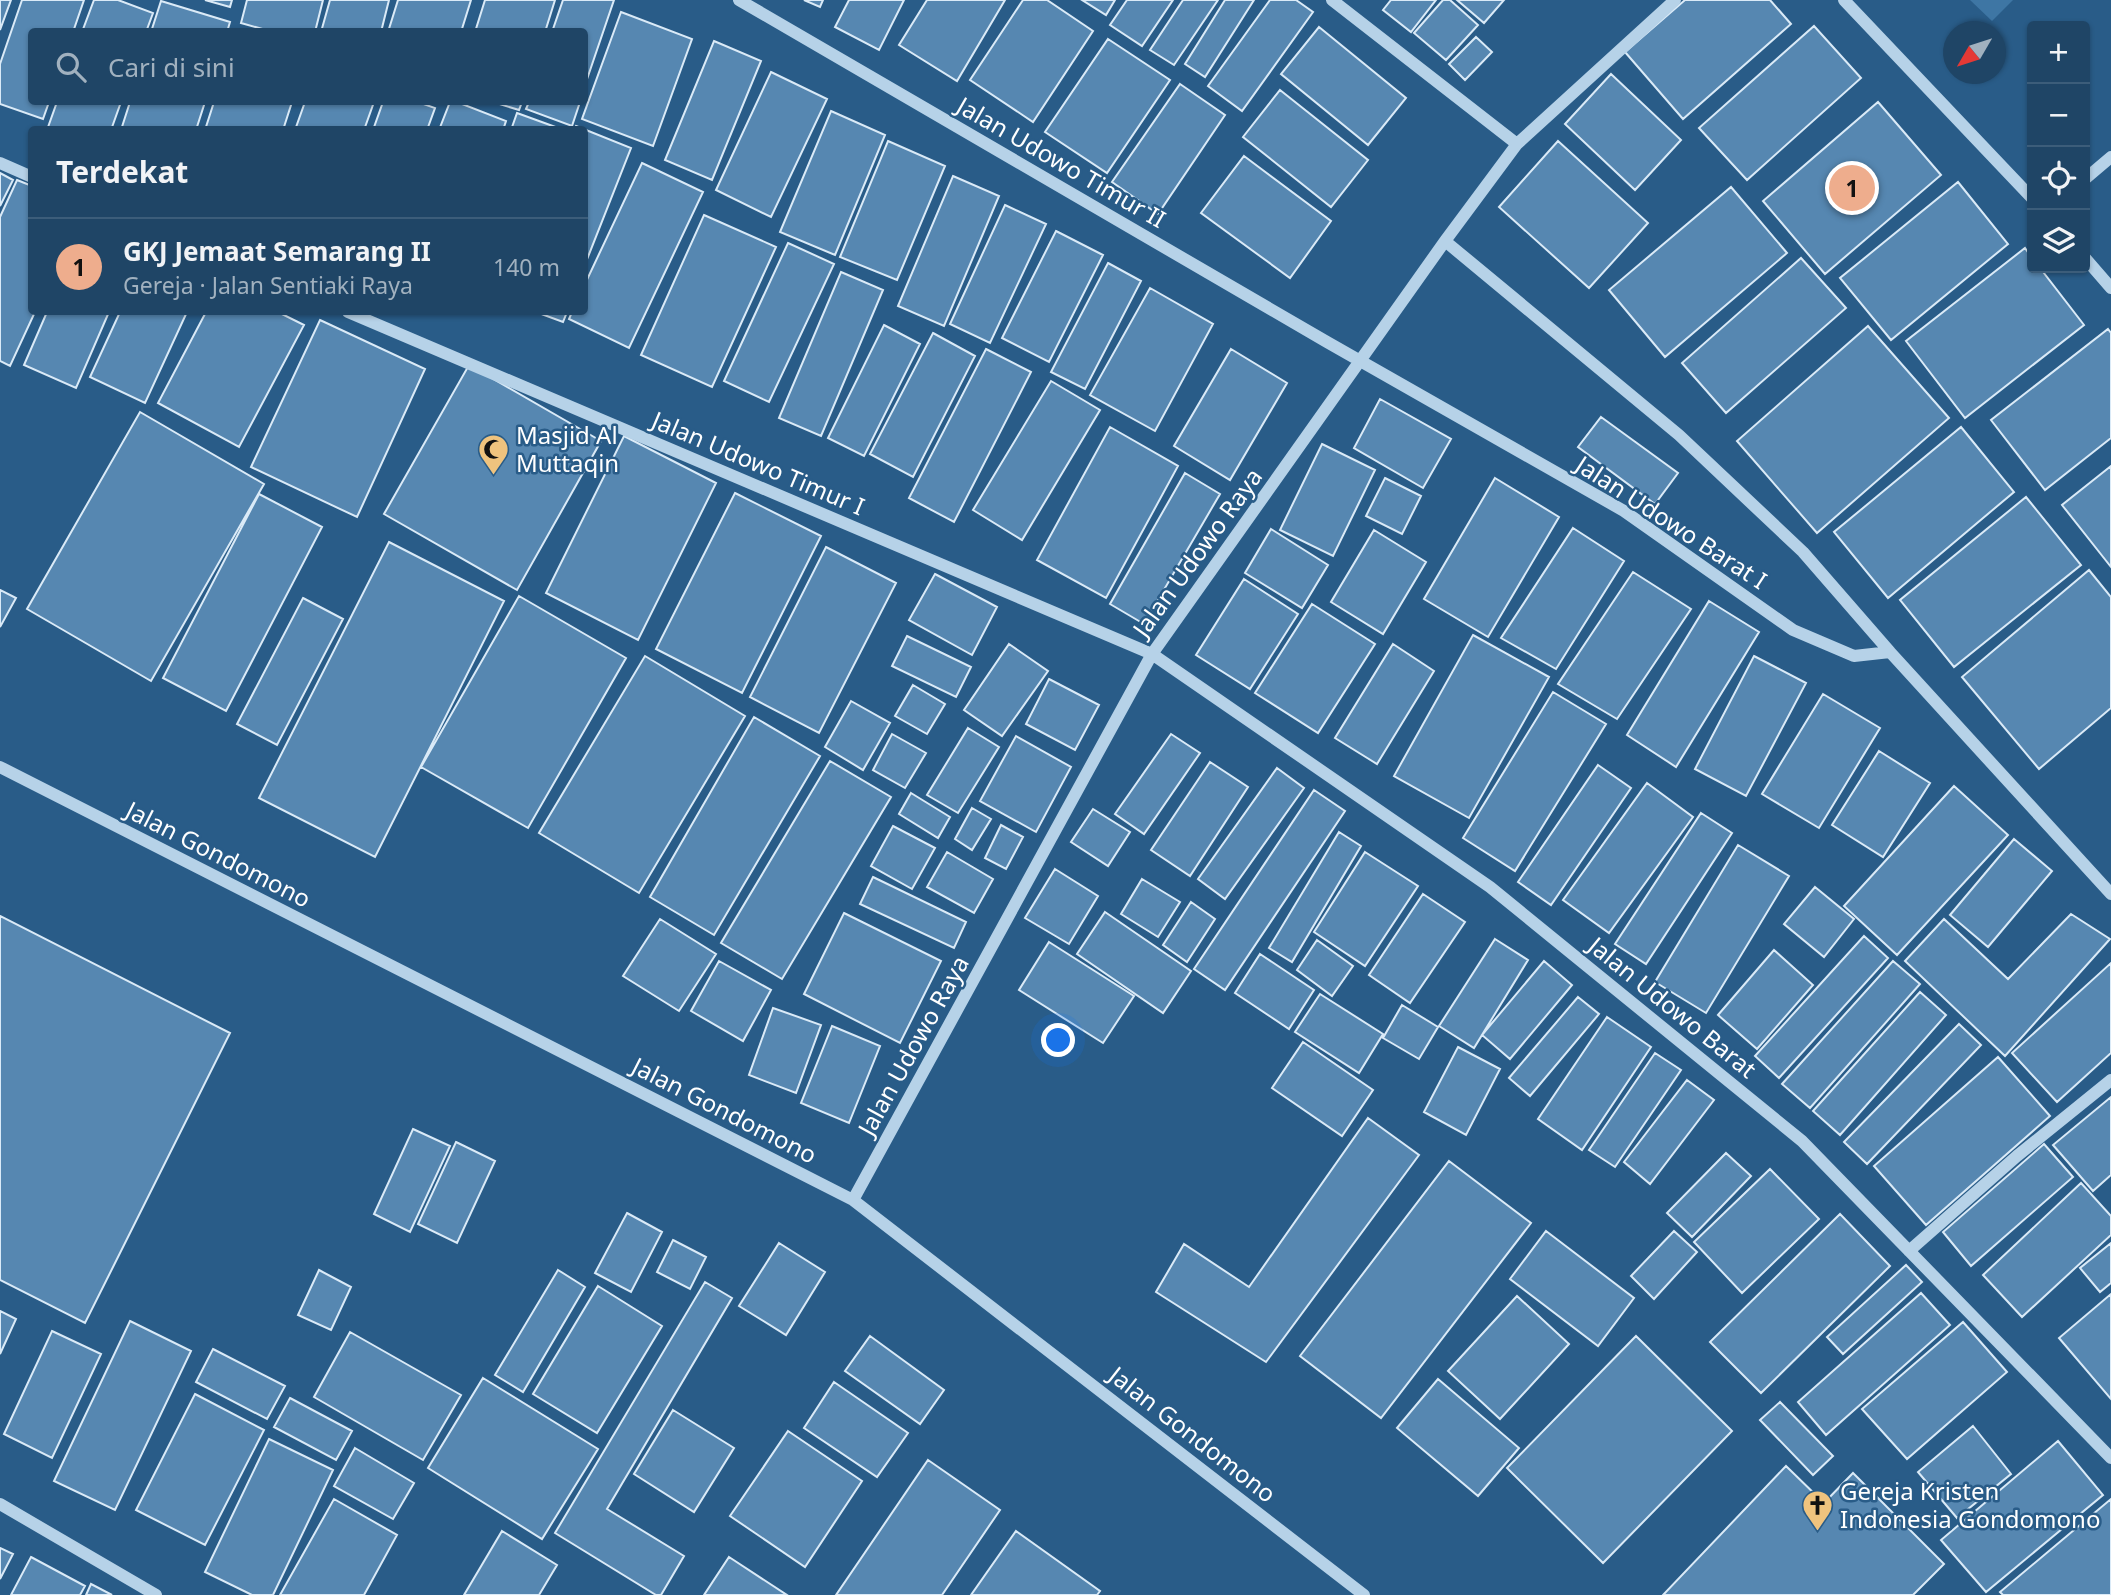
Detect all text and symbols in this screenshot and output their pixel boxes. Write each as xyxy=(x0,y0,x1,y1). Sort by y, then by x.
north arrow xyxy=(1943,21,2006,84)
map controls xyxy=(2027,21,2090,273)
button: + xyxy=(2027,21,2090,84)
search box xyxy=(28,28,588,105)
icon: search xyxy=(52,48,90,86)
text: Cari di sini xyxy=(108,49,235,85)
button: − xyxy=(2027,84,2090,147)
street label: Jalan Udowo Timur II xyxy=(950,87,1172,235)
button: locate xyxy=(2027,147,2090,210)
text: Terdekat xyxy=(56,151,188,192)
pin: 1 xyxy=(1829,162,1875,214)
button: layers xyxy=(2027,210,2090,273)
text: GKJ Jemaat Semarang II xyxy=(123,233,431,269)
text: 1 xyxy=(72,251,86,283)
text: 140 m xyxy=(493,251,560,283)
text: Gereja · Jalan Sentiaki Raya xyxy=(123,269,413,301)
street label: Jalan Udowo Timur I xyxy=(645,402,870,522)
place label: Masjid Al Muttaqin xyxy=(516,418,619,479)
mosque icon: Masjid Al Muttaqin xyxy=(476,433,510,477)
street label: Jalan Udowo Barat I xyxy=(1568,446,1774,596)
street label: Jalan Udowo Raya xyxy=(1123,461,1269,645)
street label: Jalan Gondomono xyxy=(119,792,317,914)
street label: Jalan Udowo Barat xyxy=(1580,928,1764,1085)
street label: Jalan Udowo Raya xyxy=(849,949,976,1143)
your location xyxy=(1041,1023,1075,1057)
street label: Jalan Gondomono xyxy=(625,1048,823,1170)
street label: Jalan Gondomono xyxy=(1101,1357,1283,1509)
place label: Gereja Kristen Indonesia Gondomono xyxy=(1840,1474,2100,1535)
church icon: Gereja Kristen Indonesia Gondomono xyxy=(1800,1489,1834,1533)

